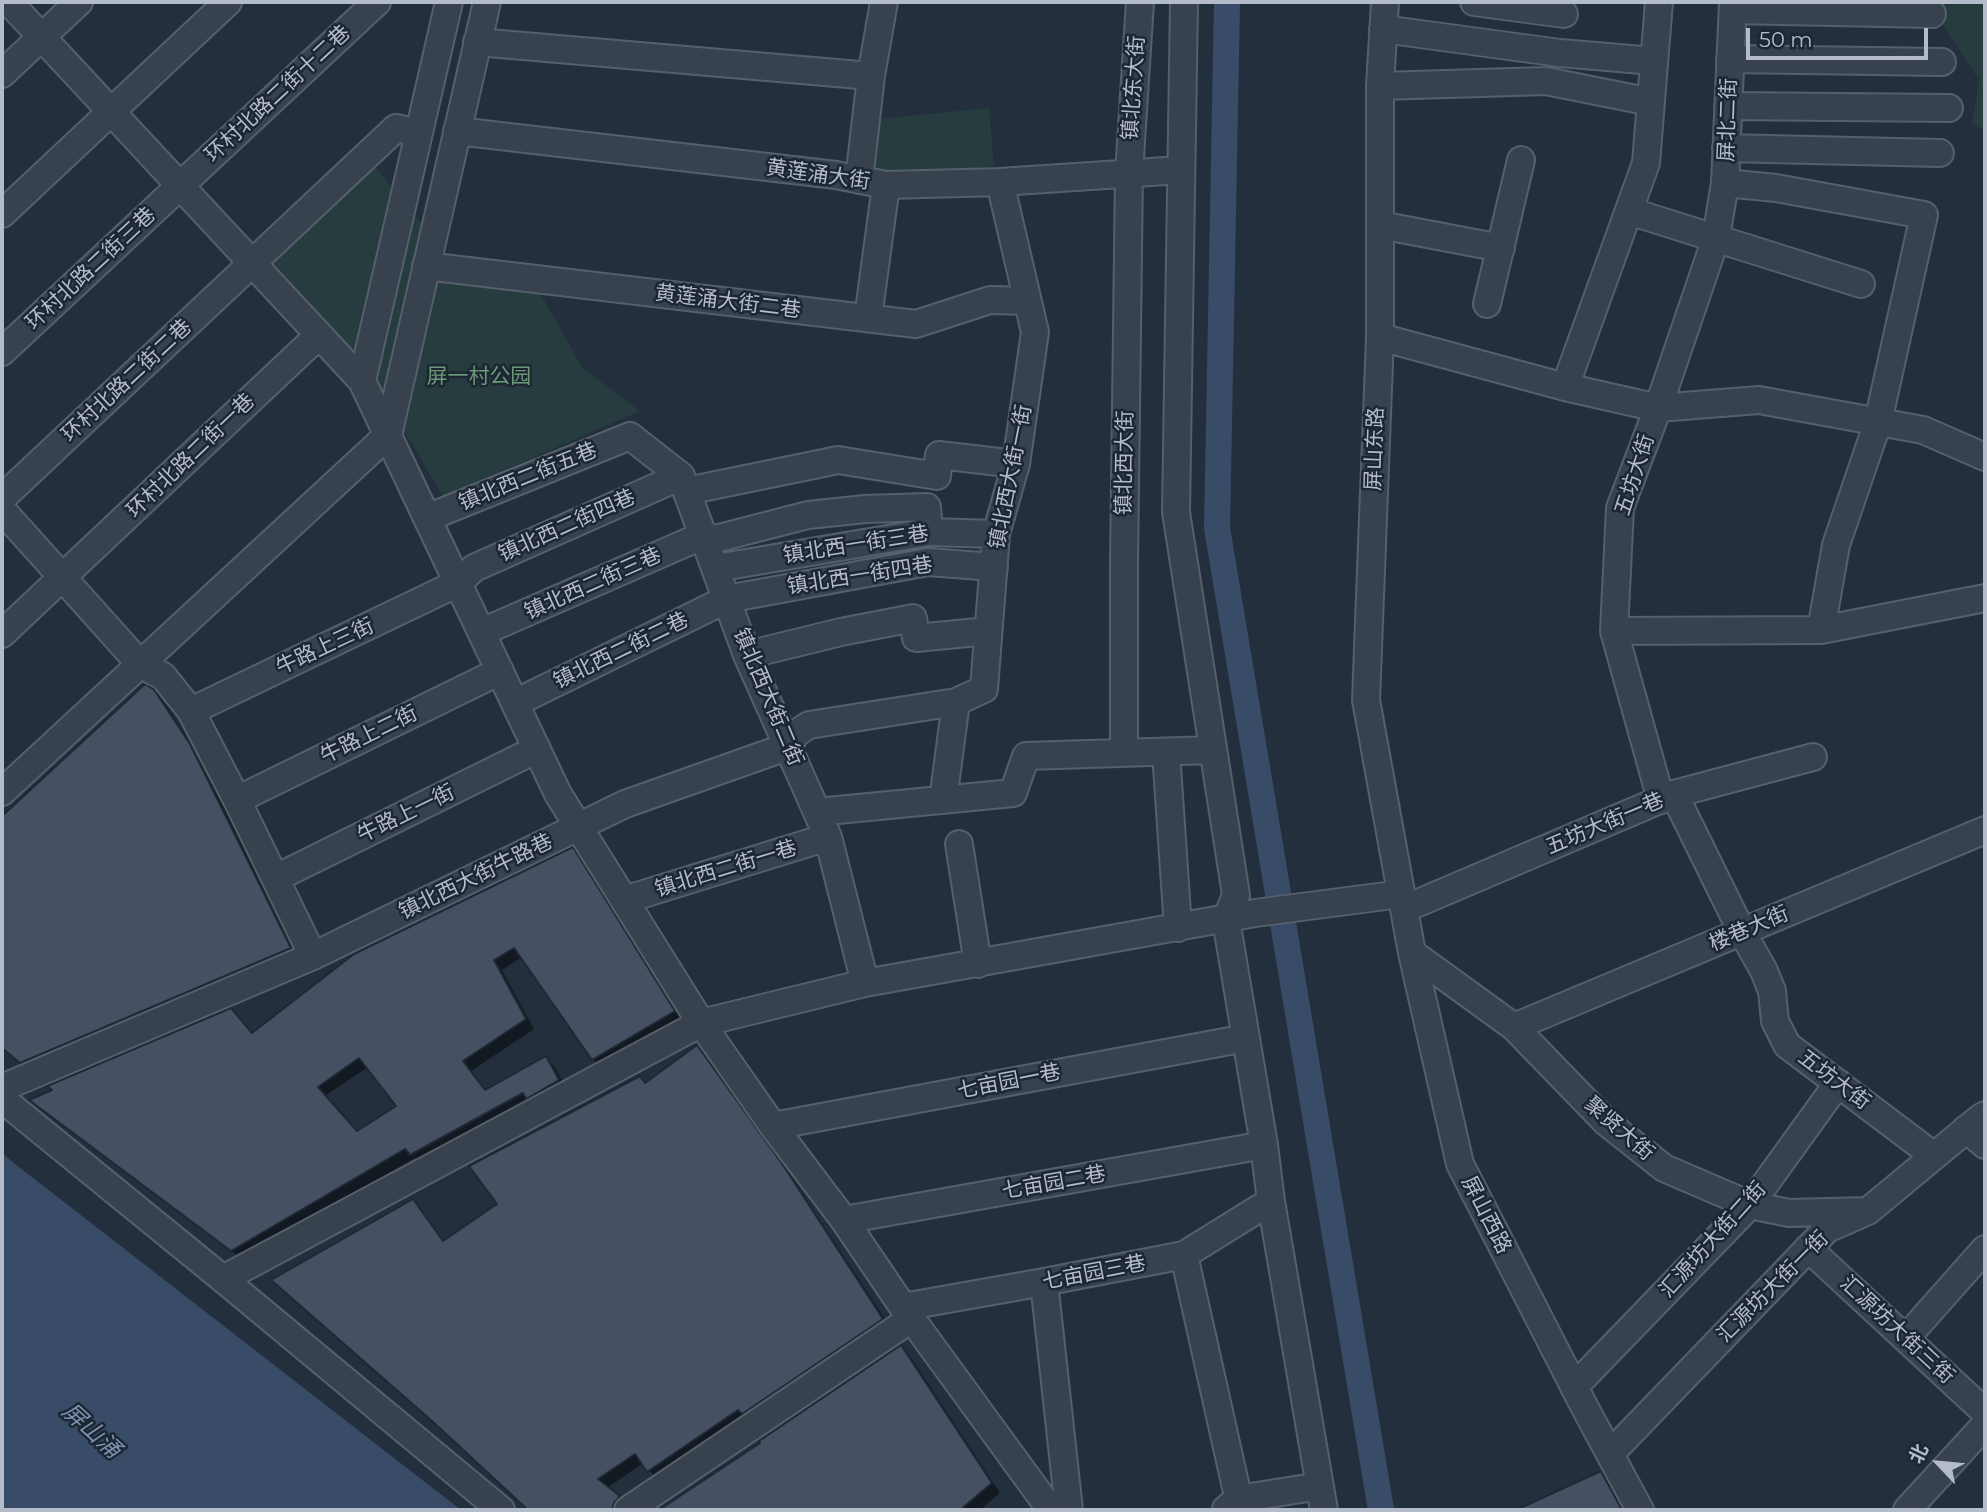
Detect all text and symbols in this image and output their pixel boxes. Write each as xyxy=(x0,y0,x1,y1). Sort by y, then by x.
scale bar xyxy=(1749,14,1931,58)
street label: 环村北路二街十二巷 xyxy=(200,20,356,168)
text: 50 m xyxy=(1759,27,1813,52)
street label: 镇北东大街 xyxy=(1118,35,1150,141)
street label: 屏北二街 xyxy=(1714,78,1742,162)
street label: 黄莲涌大街 xyxy=(764,155,872,195)
street label: 环村北路二街三巷 xyxy=(21,202,161,336)
street label: 黄莲涌大街二巷 xyxy=(654,281,802,323)
street label: 环村北路二街二巷 xyxy=(57,314,197,448)
park label: 屏一村公园 xyxy=(427,364,531,390)
street label: 环村北路二街一巷 xyxy=(122,389,260,523)
street label: 镇北西大街一街 xyxy=(985,402,1037,552)
street label: 屏山东路 xyxy=(1361,407,1389,491)
street label: 镇北西大街 xyxy=(1111,410,1139,516)
street label: 五坊大街 xyxy=(1610,431,1660,519)
street label: 镇北西二街五巷 xyxy=(455,438,601,516)
street label: 镇北西二街四巷 xyxy=(495,485,639,567)
street label: 镇北西一街三巷 xyxy=(781,521,931,569)
street label: 镇北西二街三巷 xyxy=(521,543,665,625)
street label: 镇北西一街四巷 xyxy=(785,552,935,600)
street label: 镇北西二街二巷 xyxy=(549,607,693,695)
street label: 牛路上三街 xyxy=(272,613,378,681)
street label: 镇北西大街二街 xyxy=(728,624,808,770)
street label: 牛路上二街 xyxy=(316,701,422,769)
street label: 牛路上一街 xyxy=(353,780,459,848)
street label: 五坊大街一巷 xyxy=(1542,788,1668,860)
street label: 镇北西大街牛路巷 xyxy=(395,829,557,925)
street label: 镇北西二街一巷 xyxy=(652,835,800,903)
street label: 楼巷大街 xyxy=(1705,901,1793,957)
street label: 五坊大街 xyxy=(1793,1045,1875,1115)
street label: 七亩园一巷 xyxy=(955,1060,1063,1104)
street label: 聚贤大街 xyxy=(1579,1092,1659,1166)
street label: 七亩园二巷 xyxy=(1000,1161,1108,1205)
street label: 屏山西路 xyxy=(1456,1172,1516,1258)
street label: 汇源坊大街二街 xyxy=(1654,1177,1772,1303)
street label: 汇源坊大街一街 xyxy=(1712,1226,1834,1348)
street label: 七亩园三巷 xyxy=(1040,1251,1148,1295)
street label: 汇源坊大街三街 xyxy=(1835,1271,1959,1389)
water label: 屏山涌 xyxy=(56,1398,126,1464)
north arrow xyxy=(1903,1428,1973,1498)
text: 北 xyxy=(1904,1440,1933,1467)

